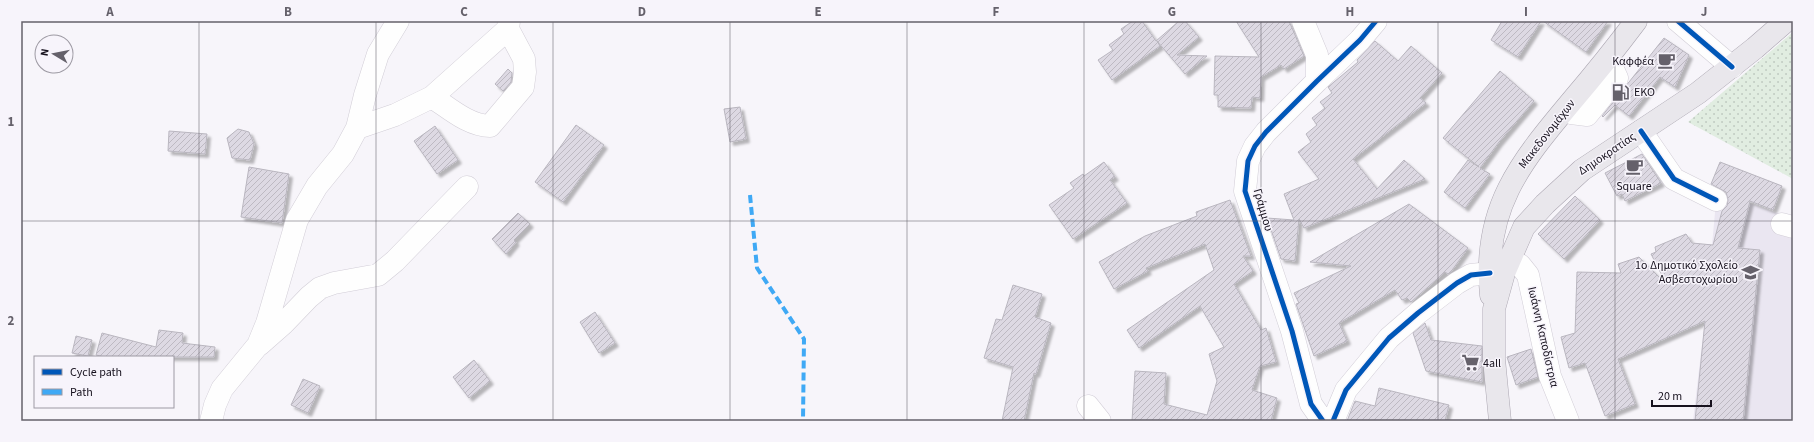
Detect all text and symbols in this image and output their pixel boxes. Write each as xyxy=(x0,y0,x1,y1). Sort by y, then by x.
text: A xyxy=(105,3,114,21)
text: B xyxy=(284,3,292,21)
text: C xyxy=(460,3,468,21)
text: D xyxy=(638,3,646,21)
text: E xyxy=(814,3,822,21)
text: F xyxy=(993,3,1000,21)
text: G xyxy=(1168,3,1176,21)
text: H xyxy=(1346,3,1354,21)
text: I xyxy=(1524,3,1528,21)
text: J xyxy=(1701,3,1707,21)
north arrow xyxy=(34,34,74,74)
text: N xyxy=(37,47,53,57)
cafe icon: Καφφέα xyxy=(1657,51,1677,71)
place label: Καφφέα xyxy=(1612,53,1654,70)
fuel station icon: EKO xyxy=(1611,82,1631,102)
place label: EKO xyxy=(1634,84,1655,101)
street label: Μακεδονομάχων xyxy=(1514,95,1580,172)
text: 1 xyxy=(8,113,15,131)
street label: Δημοκρατίας xyxy=(1575,128,1639,180)
cafe icon: Square xyxy=(1624,157,1644,177)
place label: Square xyxy=(1616,178,1652,195)
street label: Γράμμου xyxy=(1249,187,1277,233)
place label: 1ο Δημοτικό Σχολείο Ασβεστοχωρίου xyxy=(1635,257,1738,288)
school or university icon: 1ο Δημοτικό Σχολείο Ασβεστοχωρίου xyxy=(1741,262,1761,282)
street label: Ιωάννη Καποδίστρια xyxy=(1523,285,1563,389)
text: 2 xyxy=(8,312,15,330)
supermarket icon: 4all xyxy=(1460,353,1480,373)
place label: 4all xyxy=(1483,355,1501,372)
legend xyxy=(34,356,174,408)
text: Cycle path xyxy=(70,364,122,381)
scale bar xyxy=(1652,382,1711,408)
text: Path xyxy=(70,384,93,401)
text: 20 m xyxy=(1658,388,1682,405)

